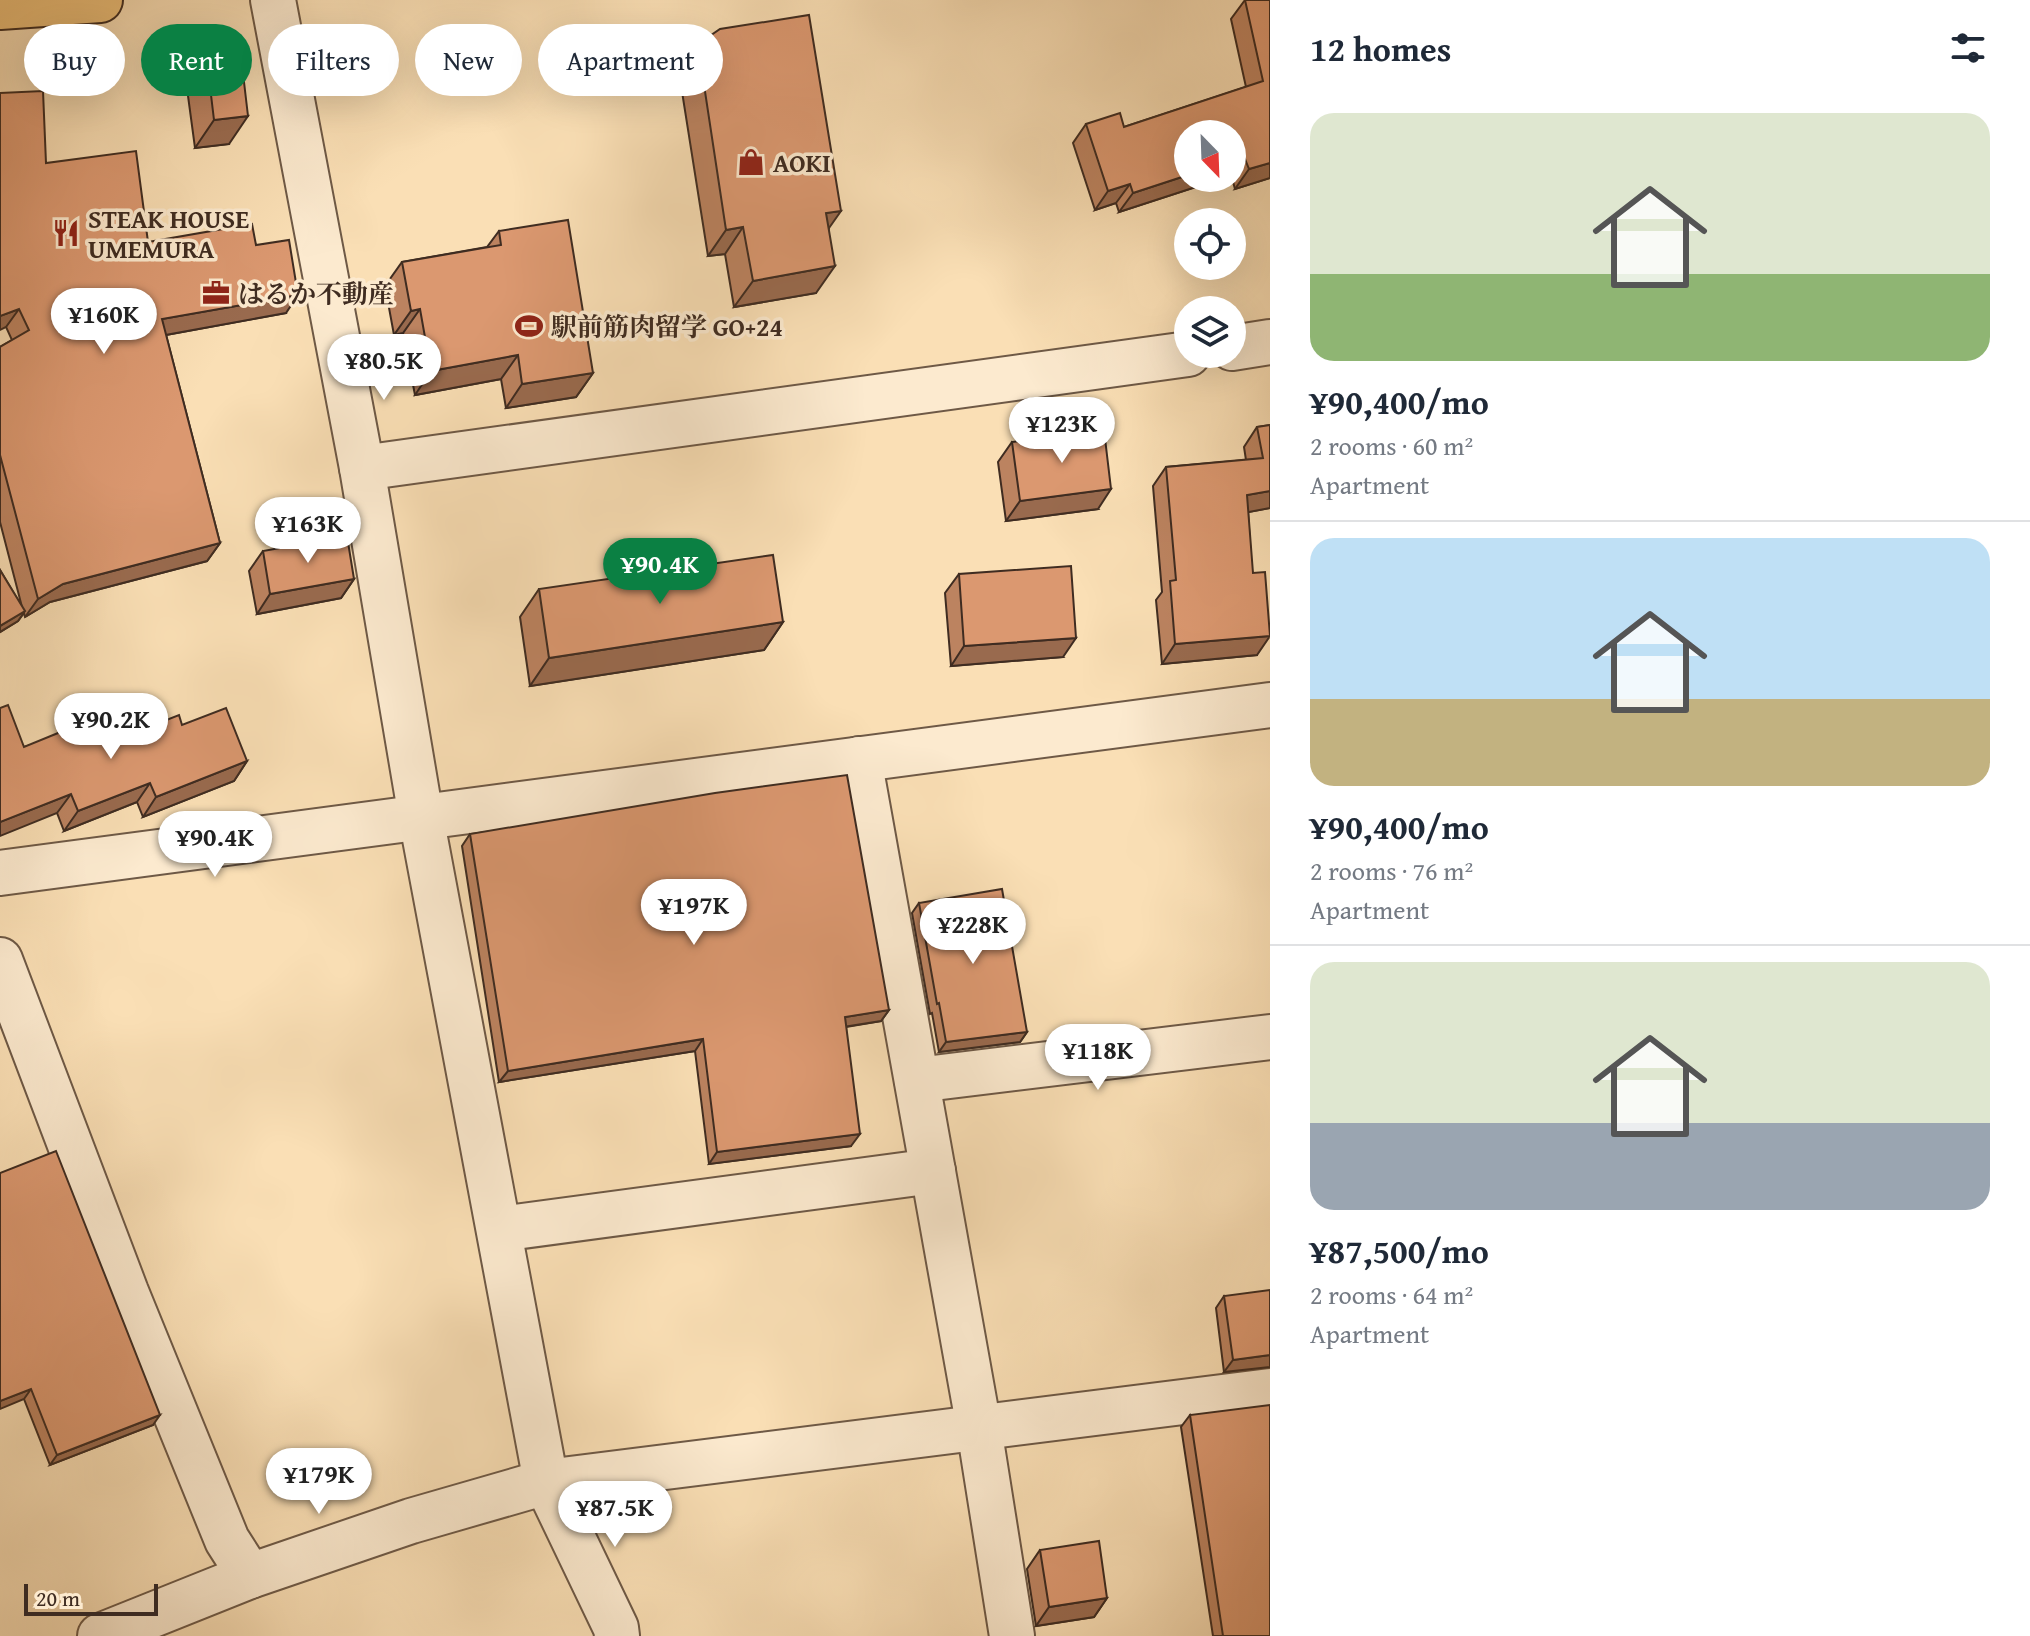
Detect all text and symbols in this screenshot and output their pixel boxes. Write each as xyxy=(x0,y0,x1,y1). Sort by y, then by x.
chip: Buy xyxy=(24,24,125,96)
chip: Rent xyxy=(141,24,252,96)
chip: Filters xyxy=(268,24,399,96)
chip: New xyxy=(415,24,522,96)
chip: Apartment xyxy=(538,24,723,96)
text: 12 homes xyxy=(1310,24,1451,73)
icon: filters xyxy=(1946,26,1990,70)
north arrow xyxy=(1174,120,1246,192)
map controls xyxy=(1174,120,1246,368)
place label: AOKI xyxy=(773,143,831,182)
shop icon: AOKI xyxy=(736,147,766,177)
icon: home xyxy=(1578,165,1722,309)
place label: STEAK HOUSE UMEMURA xyxy=(88,199,249,268)
button: locate xyxy=(1174,208,1246,280)
restaurant icon: STEAK HOUSE UMEMURA xyxy=(51,218,81,248)
place label: はるか不動産 xyxy=(238,274,394,313)
office icon: はるか不動産 xyxy=(201,278,231,308)
pin: ¥160K xyxy=(48,288,160,356)
text: ¥160K xyxy=(69,294,139,333)
button: layers xyxy=(1174,296,1246,368)
place label: 駅前筋肉留学 GO+24 xyxy=(551,307,783,346)
sports icon: 駅前筋肉留学 GO+24 xyxy=(514,311,544,341)
pin: ¥80.5K xyxy=(319,334,449,402)
text: ¥80.5K xyxy=(345,340,423,379)
text: ¥90,400/mo xyxy=(1310,377,1489,426)
pin: ¥123K xyxy=(1006,397,1118,465)
text: ¥123K xyxy=(1027,403,1097,442)
text: 2 rooms · 60 m² xyxy=(1310,426,1473,465)
text: Apartment xyxy=(1310,465,1429,504)
pin: ¥163K xyxy=(252,497,364,565)
text: ¥163K xyxy=(273,503,343,542)
pin: ¥90.4K xyxy=(595,538,725,606)
text: ¥90.4K xyxy=(621,544,699,583)
icon: home xyxy=(1578,590,1722,734)
pin: ¥90.2K xyxy=(46,693,176,761)
text: ¥90.2K xyxy=(72,699,150,738)
text: ¥90,400/mo xyxy=(1310,802,1489,851)
pin: ¥90.4K xyxy=(150,811,280,879)
text: ¥90.4K xyxy=(176,817,254,856)
text: 2 rooms · 76 m² xyxy=(1310,851,1473,890)
pin: ¥197K xyxy=(638,879,750,947)
text: ¥197K xyxy=(659,885,729,924)
text: Apartment xyxy=(1310,890,1429,929)
pin: ¥228K xyxy=(917,898,1029,966)
text: ¥228K xyxy=(938,904,1008,943)
icon: home xyxy=(1578,1014,1722,1158)
pin: ¥118K xyxy=(1042,1024,1154,1092)
text: ¥118K xyxy=(1063,1030,1133,1069)
text: ¥87,500/mo xyxy=(1310,1226,1489,1275)
text: 2 rooms · 64 m² xyxy=(1310,1275,1473,1314)
text: Apartment xyxy=(1310,1314,1429,1353)
pin: ¥179K xyxy=(263,1448,375,1516)
text: ¥179K xyxy=(284,1454,354,1493)
pin: ¥87.5K xyxy=(550,1481,680,1549)
text: ¥87.5K xyxy=(576,1487,654,1526)
scale bar xyxy=(24,1580,158,1616)
text: 20 m xyxy=(36,1582,80,1614)

